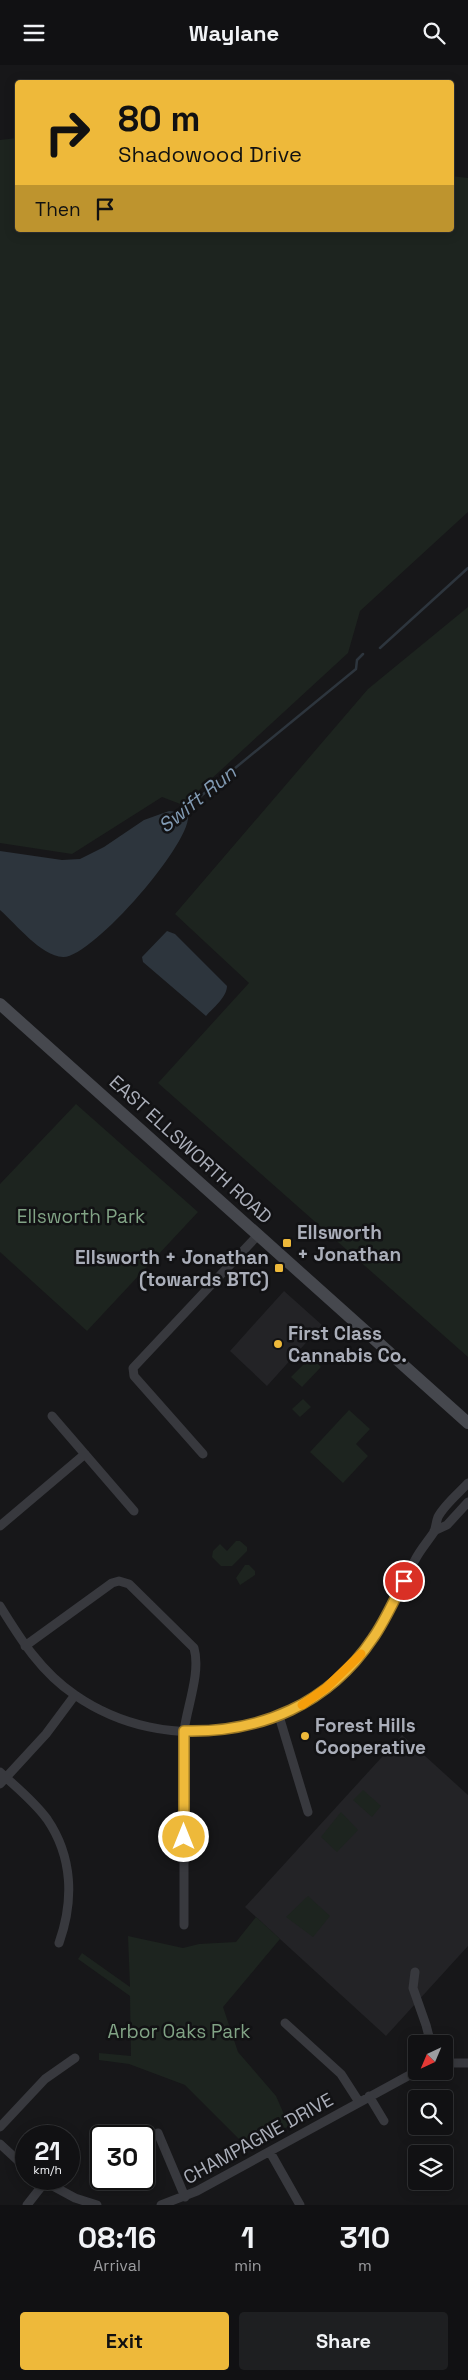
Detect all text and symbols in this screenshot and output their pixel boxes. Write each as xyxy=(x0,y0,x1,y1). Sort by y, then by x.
icon: menu xyxy=(20,19,48,47)
text: Waylane xyxy=(189,19,279,47)
icon: search xyxy=(420,19,448,47)
text: 80 m xyxy=(118,97,200,141)
icon: right xyxy=(35,100,100,165)
text: Shadowood Drive xyxy=(118,140,302,168)
icon: arrive xyxy=(91,195,119,223)
text: Then xyxy=(35,197,81,222)
water label: Swift Run xyxy=(153,759,242,838)
street label: EAST ELLSWORTH ROAD xyxy=(104,1070,277,1229)
park label: Ellsworth Park xyxy=(17,1204,145,1229)
place label: Ellsworth + Jonathan xyxy=(297,1220,401,1267)
marker: Ellsworth + Jonathan xyxy=(281,1237,293,1249)
place label: Ellsworth + Jonathan (towards BTC) xyxy=(75,1245,269,1292)
marker: Ellsworth + Jonathan (towards BTC) xyxy=(273,1262,285,1274)
place label: First Class Cannabis Co. xyxy=(288,1321,407,1368)
marker: First Class Cannabis Co. xyxy=(272,1338,284,1350)
pin xyxy=(383,1560,425,1602)
icon: arrive xyxy=(390,1567,418,1595)
place label: Forest Hills Cooperative xyxy=(315,1713,426,1760)
marker: Forest Hills Cooperative xyxy=(299,1730,311,1742)
position arrow xyxy=(157,1810,209,1862)
park label: Arbor Oaks Park xyxy=(107,2019,251,2044)
north arrow xyxy=(408,2035,452,2080)
map controls xyxy=(408,2035,453,2190)
street label: CHAMPAGNE DRIVE xyxy=(179,2087,338,2190)
button: search xyxy=(408,2090,453,2135)
speed limit sign: 30 xyxy=(90,2125,155,2190)
text: 21 xyxy=(34,2135,61,2167)
button: layers xyxy=(408,2145,453,2190)
text: km/h xyxy=(33,2162,62,2178)
text: 08:16 xyxy=(78,2218,156,2257)
text: 1 xyxy=(241,2218,255,2257)
text: 310 xyxy=(339,2218,390,2257)
text: Arrival xyxy=(93,2255,141,2276)
text: min xyxy=(234,2255,262,2276)
text: m xyxy=(358,2255,372,2276)
button: Exit xyxy=(20,2312,229,2370)
button: Share xyxy=(239,2312,448,2370)

